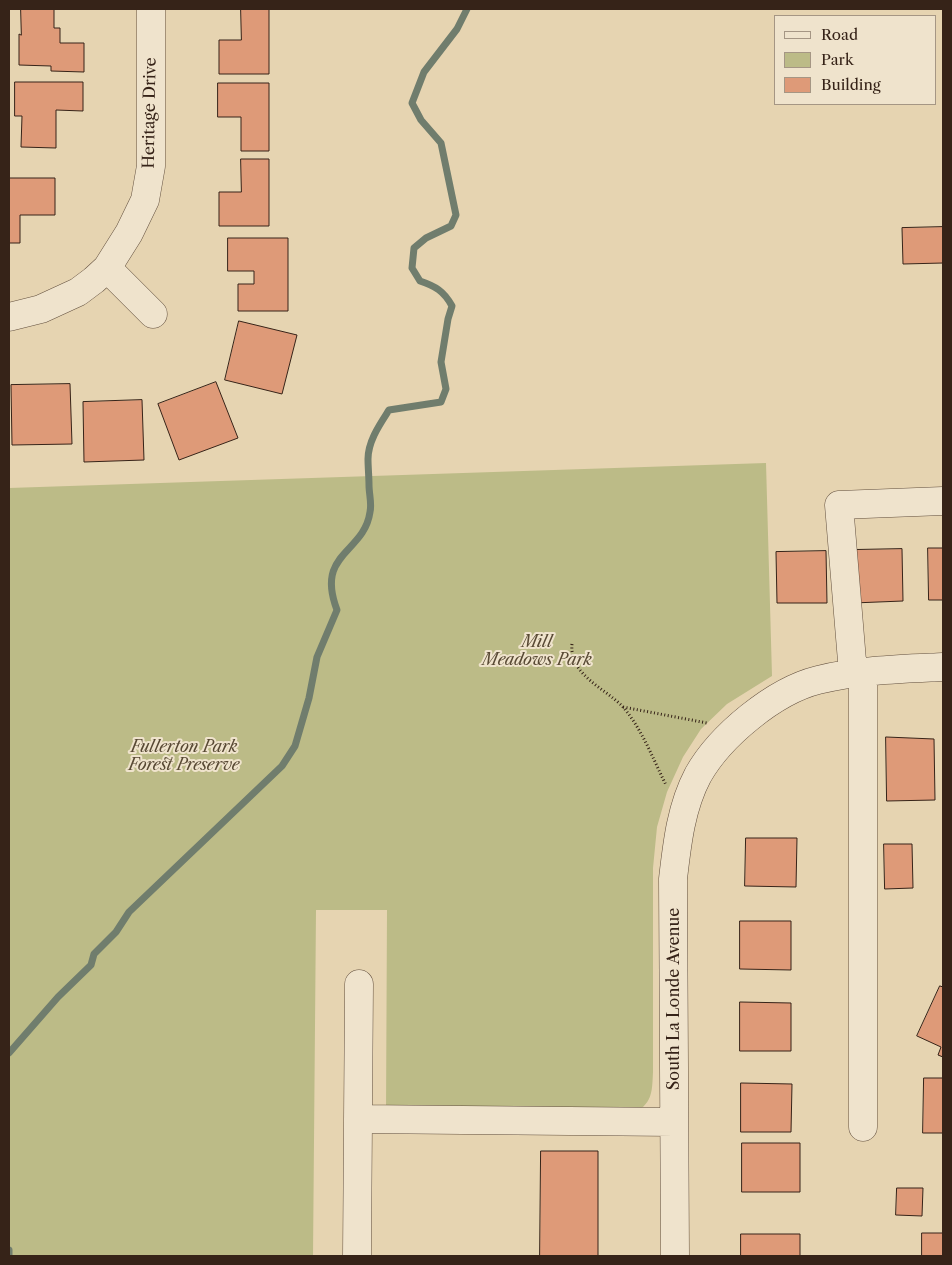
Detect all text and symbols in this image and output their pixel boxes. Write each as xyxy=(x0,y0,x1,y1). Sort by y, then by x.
legend xyxy=(774,15,937,105)
text: Road xyxy=(821,25,858,44)
text: Park xyxy=(821,50,854,69)
street label: Heritage Drive xyxy=(139,57,161,169)
text: Building xyxy=(821,75,881,94)
park label: Mill Meadows Park xyxy=(482,632,592,670)
park label: Fullerton Park Forest Preserve xyxy=(129,737,239,775)
street label: South La Londe Avenue xyxy=(664,908,684,1090)

